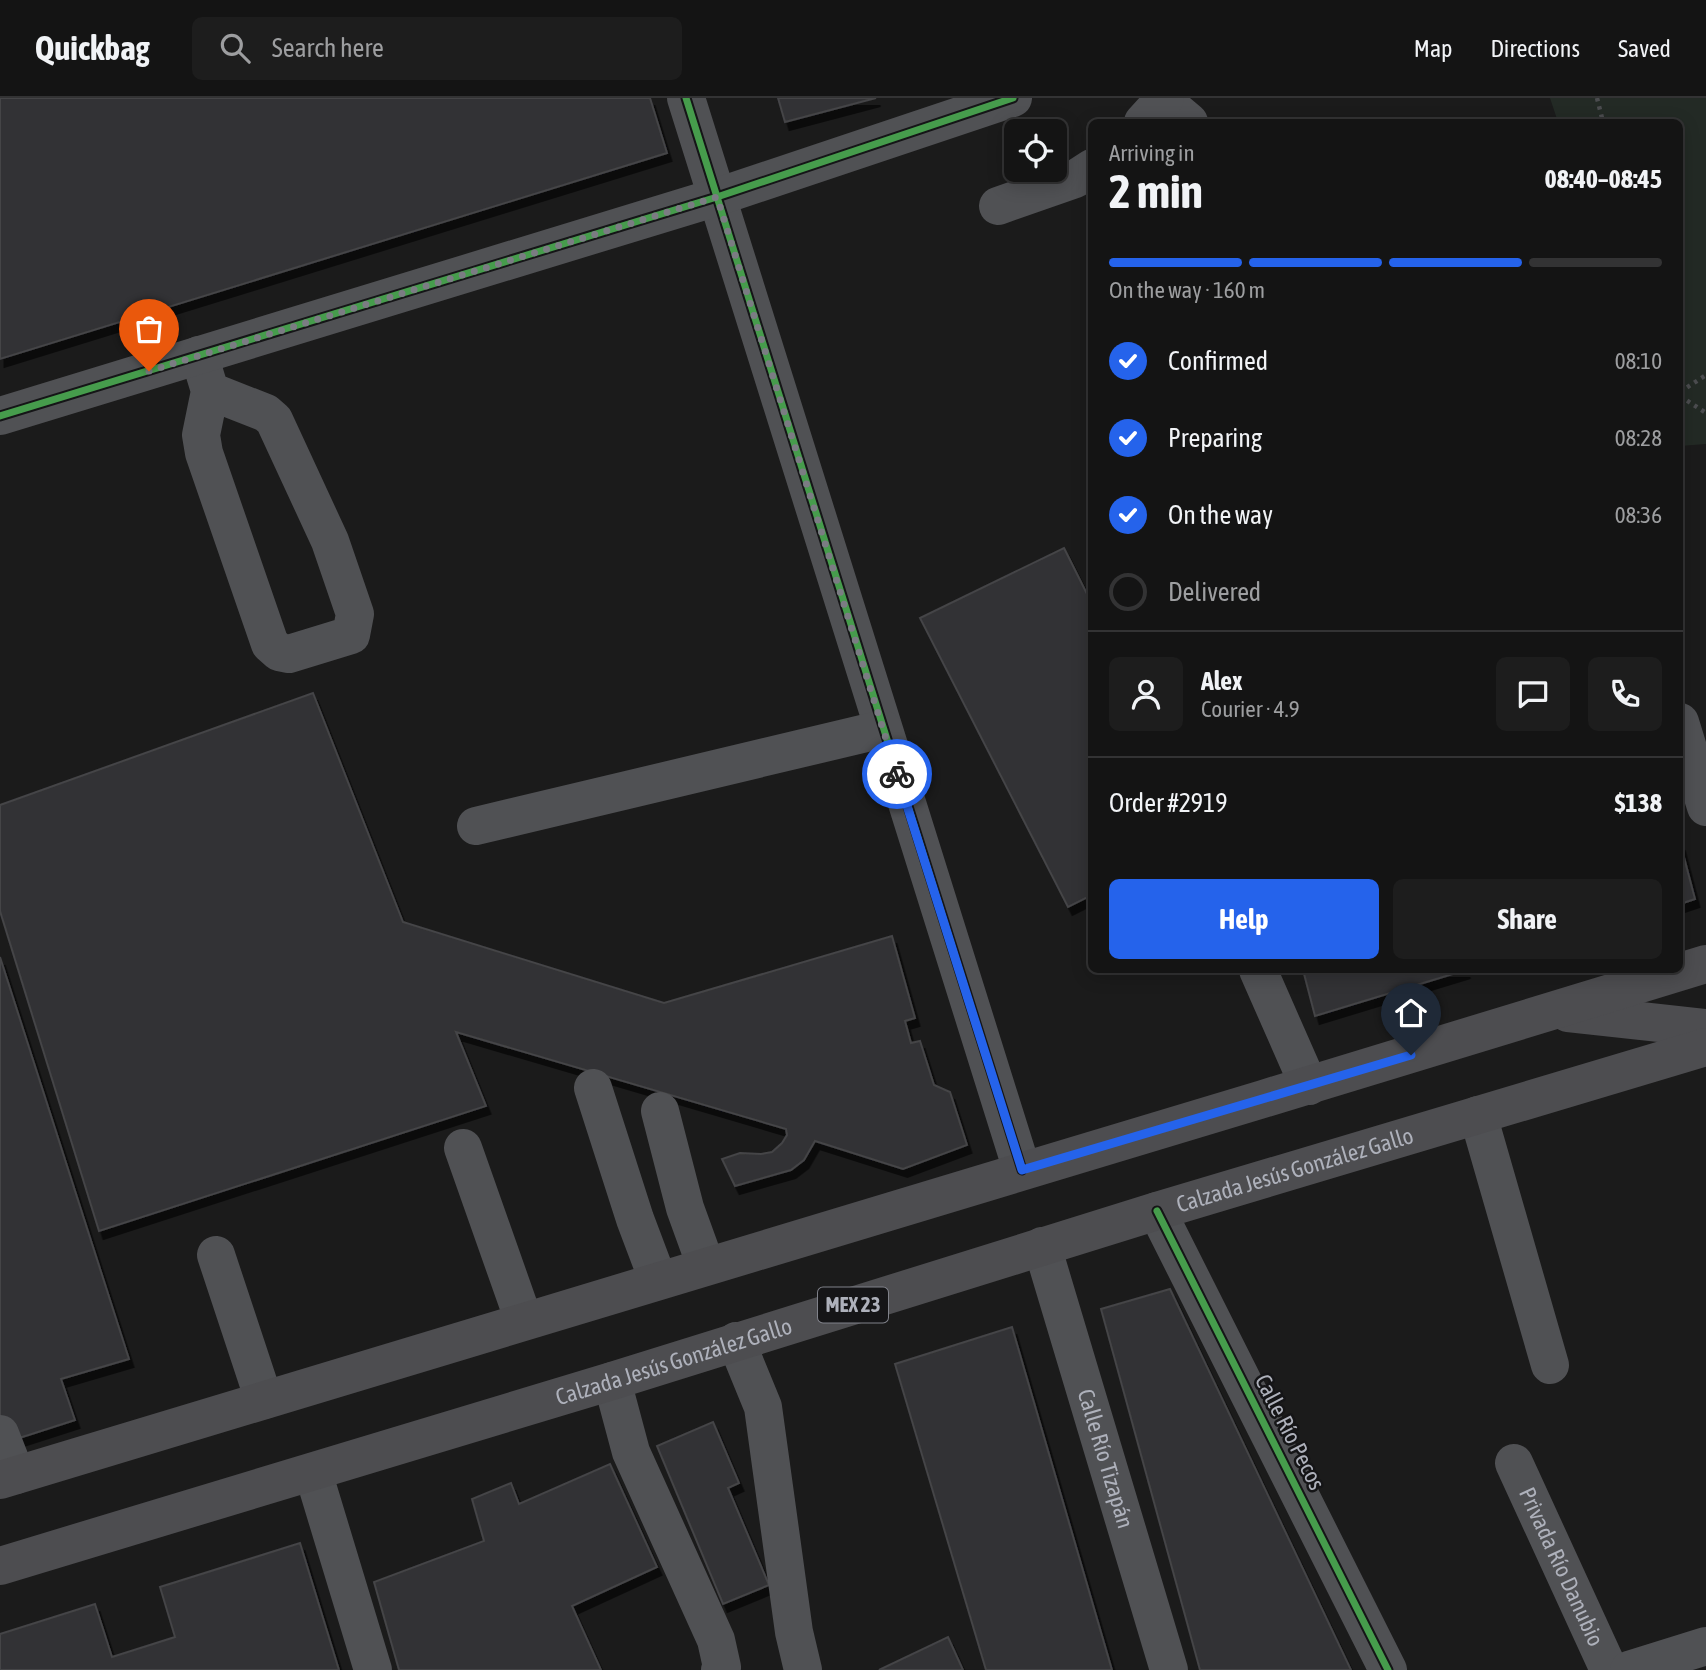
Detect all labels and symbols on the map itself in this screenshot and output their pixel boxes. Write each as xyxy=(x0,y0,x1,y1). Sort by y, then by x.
pin xyxy=(119,299,179,371)
courier xyxy=(862,739,932,809)
pin xyxy=(1381,983,1441,1055)
street label: Calzada Jesús González Gallo xyxy=(1173,1122,1416,1218)
road number: MEX 23 xyxy=(818,1288,888,1322)
street label: Calzada Jesús González Gallo xyxy=(552,1313,795,1410)
street label: Calle Río Pecos xyxy=(1250,1370,1330,1494)
street label: Calle Río Tizapán xyxy=(1073,1386,1139,1531)
street label: Privada Río Danubio xyxy=(1514,1483,1609,1650)

